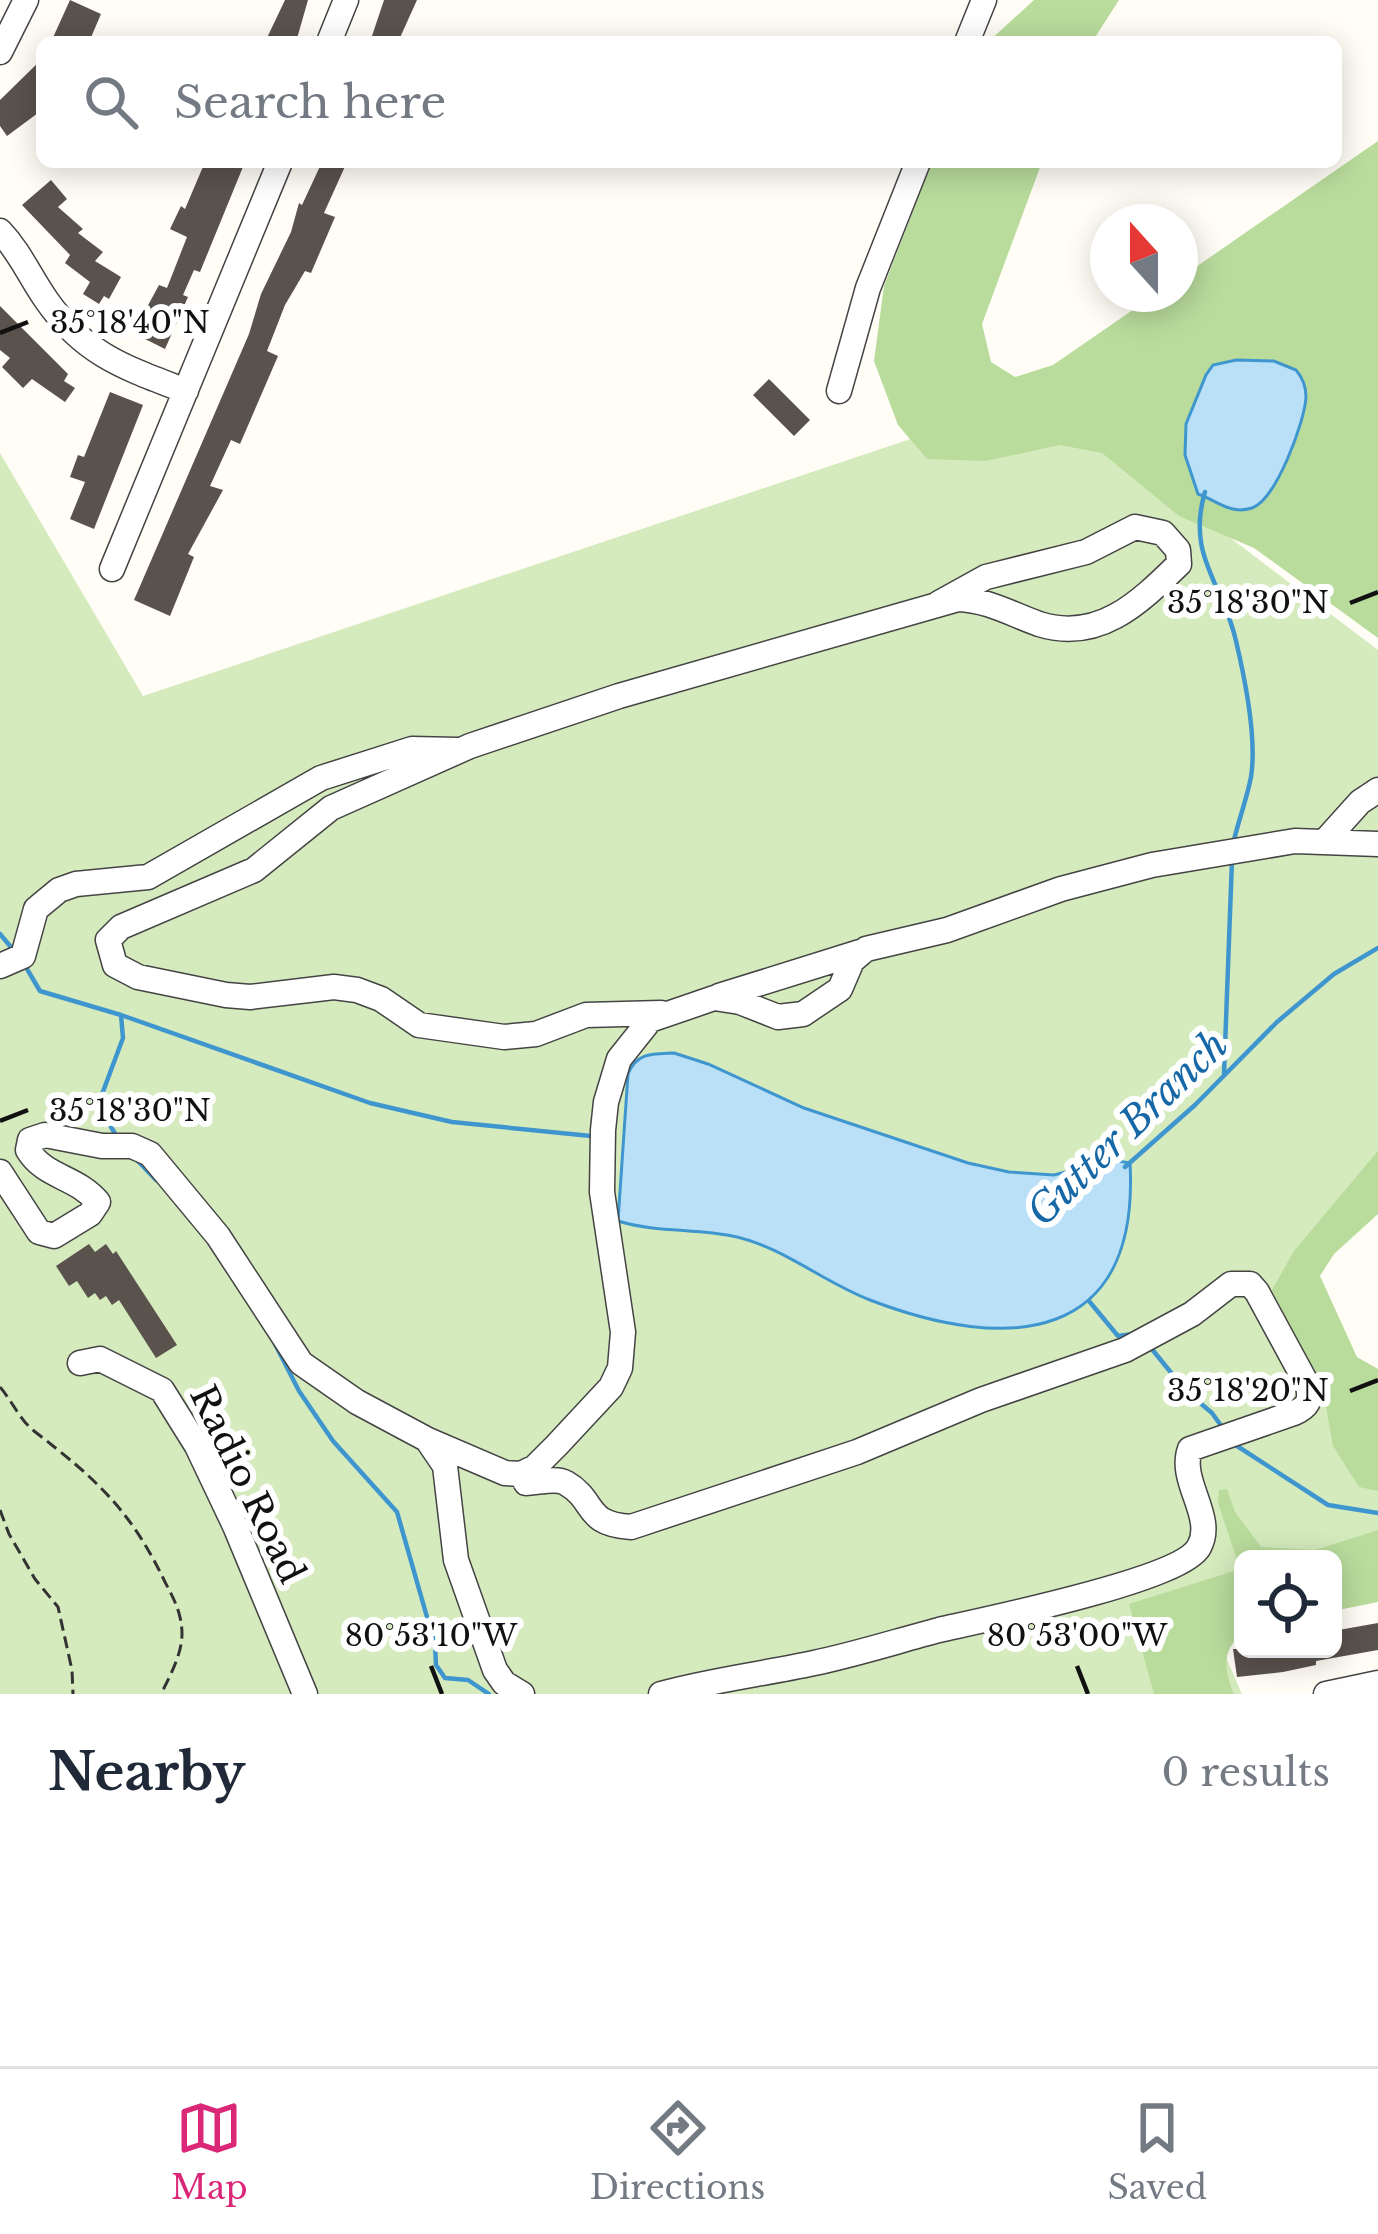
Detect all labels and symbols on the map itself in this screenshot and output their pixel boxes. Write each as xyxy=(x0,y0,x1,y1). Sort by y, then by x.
north arrow xyxy=(1090,204,1198,312)
text: 35°18'40"N xyxy=(50,304,210,341)
text: 35°18'30"N xyxy=(1167,584,1329,621)
water label: Gutter Branch xyxy=(1017,1020,1238,1236)
text: 35°18'30"N xyxy=(49,1092,211,1129)
text: 35°18'20"N xyxy=(1167,1372,1329,1409)
street label: Radio Road xyxy=(180,1378,315,1591)
text: 80°53'10"W xyxy=(345,1617,518,1654)
text: 80°53'00"W xyxy=(987,1617,1168,1654)

